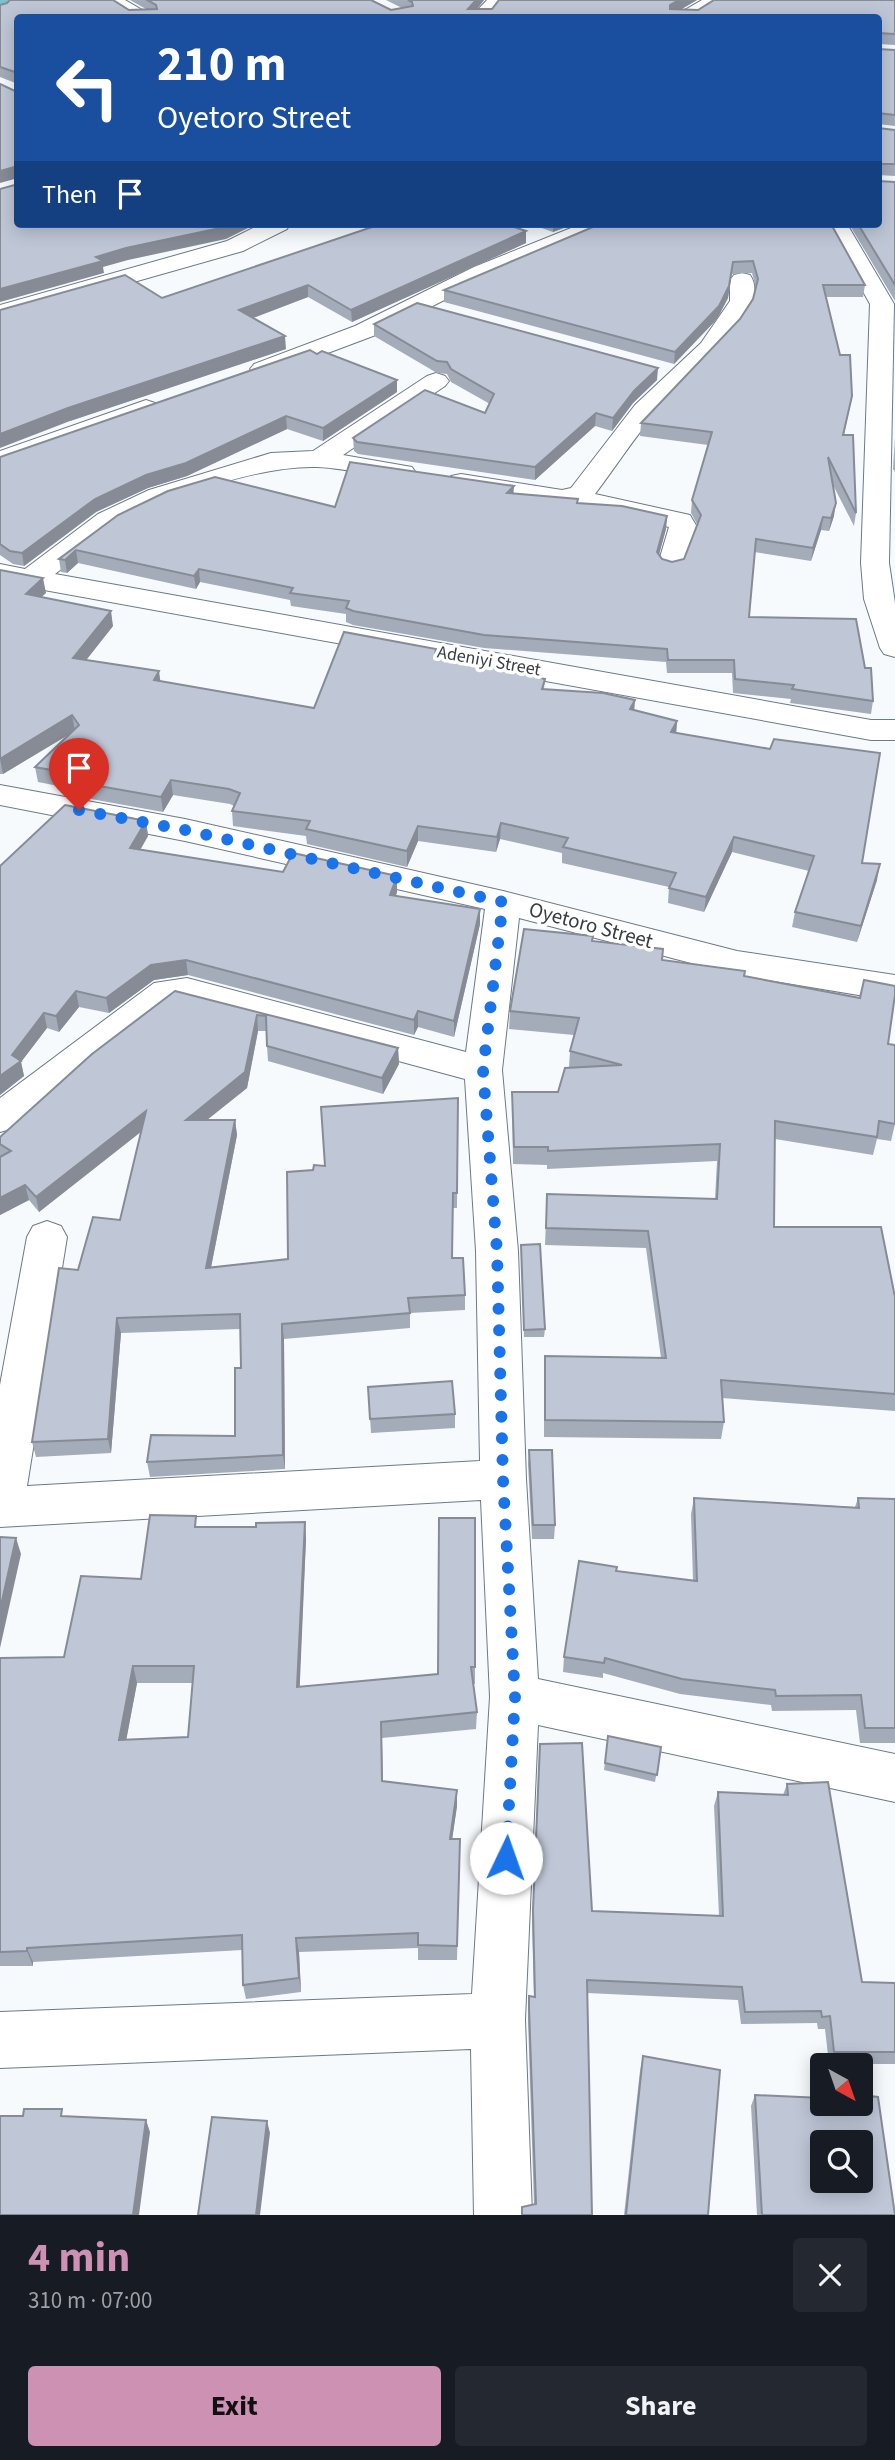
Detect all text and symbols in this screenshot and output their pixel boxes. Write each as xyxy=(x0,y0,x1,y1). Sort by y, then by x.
text: 210 m xyxy=(157,30,286,100)
icon: left xyxy=(42,42,133,133)
text: Oyetoro Street xyxy=(157,95,351,141)
icon: arrive xyxy=(111,175,149,213)
text: Then xyxy=(42,176,97,213)
street label: Adeniyi Street xyxy=(435,640,543,682)
pin xyxy=(49,738,109,810)
icon: arrive xyxy=(60,749,98,787)
street label: Oyetoro Street xyxy=(526,894,656,956)
position arrow xyxy=(469,1821,543,1895)
north arrow xyxy=(810,2053,873,2116)
map controls xyxy=(810,2053,873,2193)
button: search xyxy=(810,2130,873,2193)
text: 4 min xyxy=(28,2228,130,2288)
button: close xyxy=(793,2238,867,2312)
text: 310 m · 07:00 xyxy=(28,2284,152,2317)
button: Exit xyxy=(28,2366,441,2446)
button: Share xyxy=(455,2366,867,2446)

